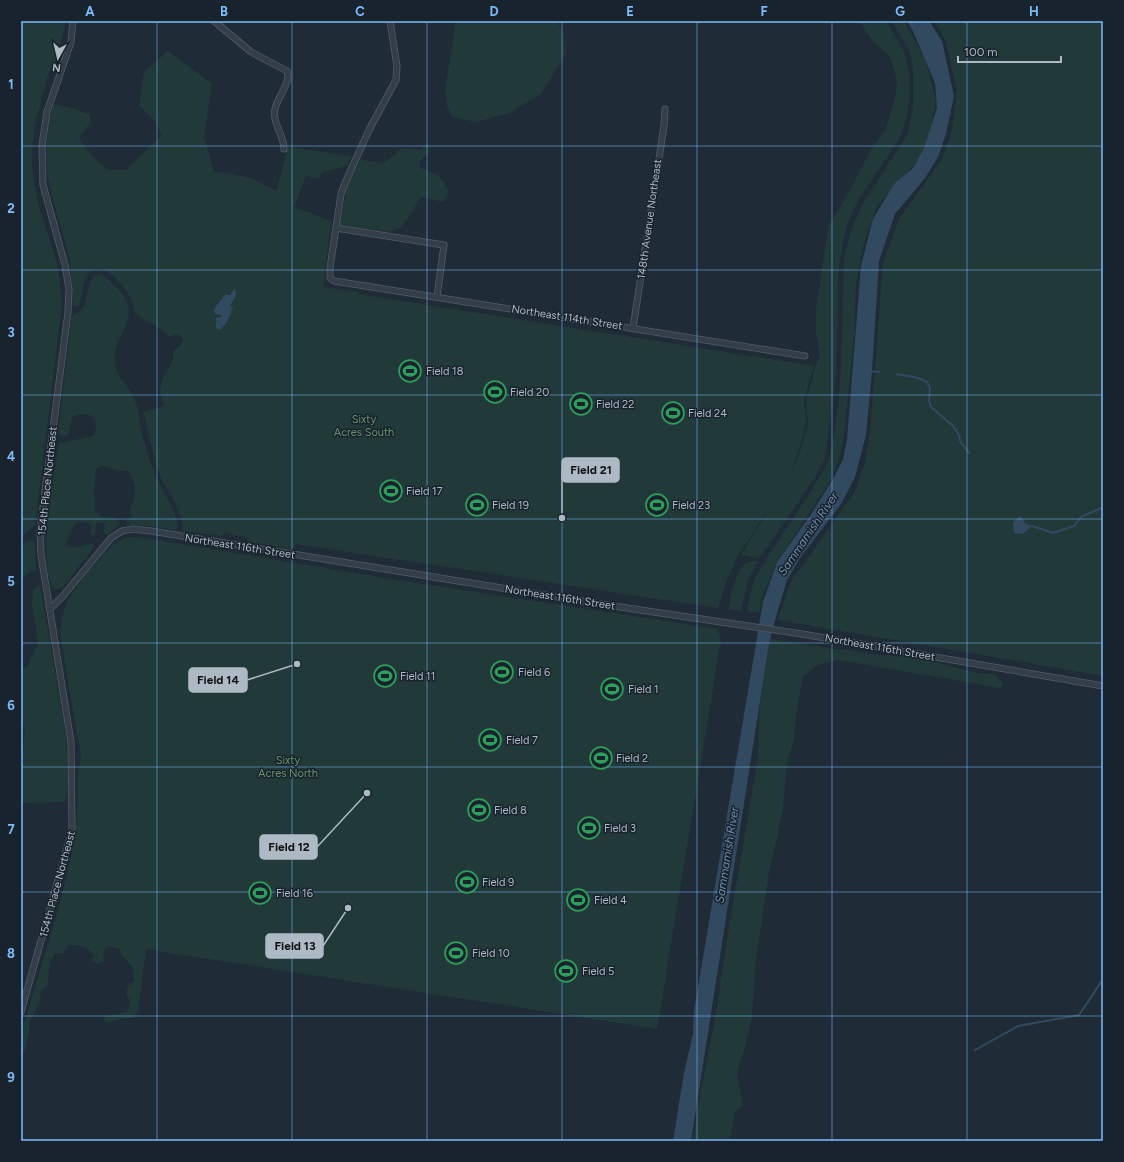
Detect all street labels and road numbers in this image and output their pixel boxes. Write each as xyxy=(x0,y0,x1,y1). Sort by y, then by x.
street label: 148th Avenue Northeast xyxy=(635,158,664,280)
street label: Northeast 114th Street xyxy=(510,302,623,333)
street label: 154th Place Northeast xyxy=(35,426,60,536)
street label: Northeast 116th Street xyxy=(184,531,296,562)
street label: Northeast 116th Street xyxy=(504,582,616,613)
street label: Northeast 116th Street xyxy=(824,631,936,664)
street label: 154th Place Northeast xyxy=(37,830,78,939)

